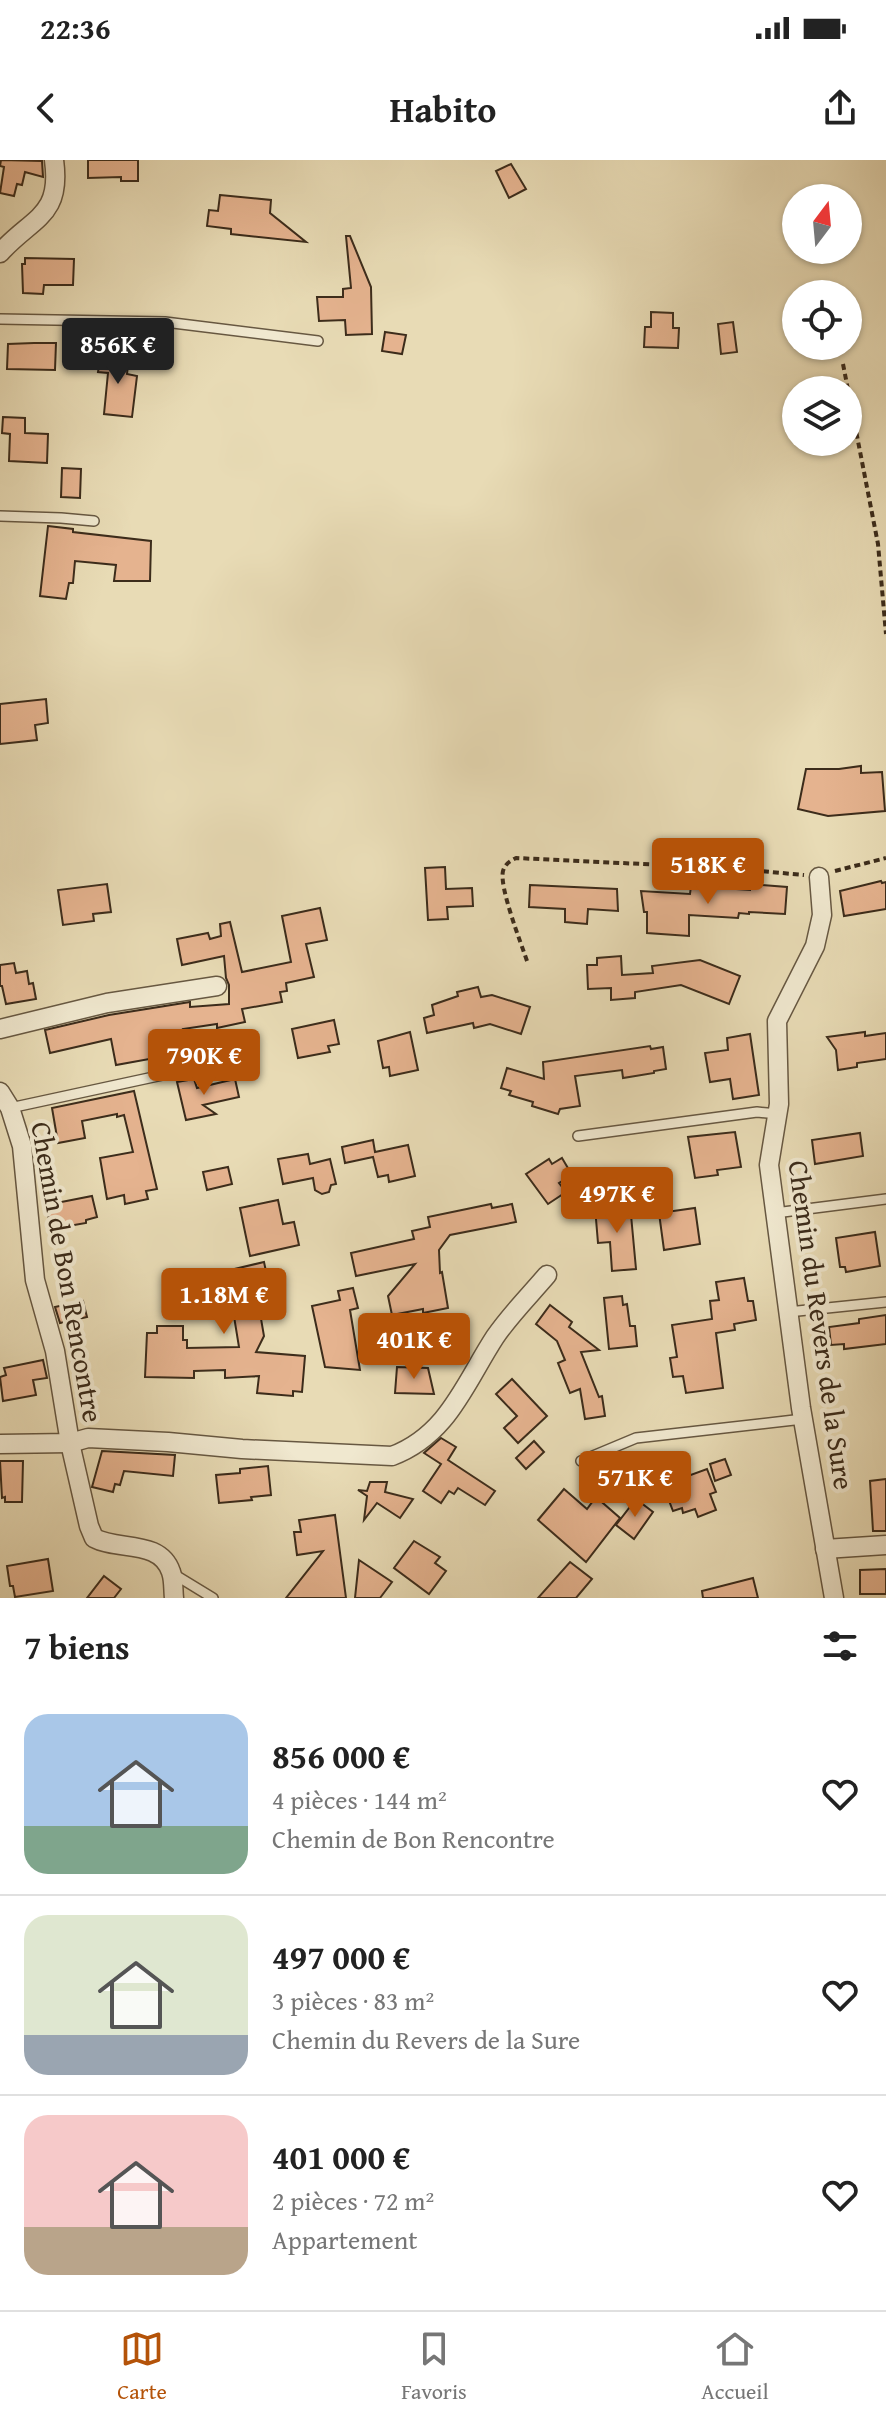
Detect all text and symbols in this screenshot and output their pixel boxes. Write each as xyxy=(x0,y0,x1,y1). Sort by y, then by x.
text: 22:36 xyxy=(40,6,111,50)
text: Habito xyxy=(389,82,497,135)
icon: back xyxy=(24,86,68,130)
icon: share xyxy=(818,86,862,130)
north arrow xyxy=(782,184,862,264)
map controls xyxy=(782,184,862,456)
button: locate xyxy=(782,280,862,360)
pin: 856K € xyxy=(53,318,183,386)
text: 856K € xyxy=(80,324,156,363)
button: layers xyxy=(782,376,862,456)
pin: 518K € xyxy=(643,838,773,906)
text: 518K € xyxy=(670,844,746,883)
pin: 790K € xyxy=(139,1029,269,1097)
text: 790K € xyxy=(166,1035,242,1074)
street label: Chemin de Bon Rencontre xyxy=(21,1118,115,1426)
street label: Chemin du Revers de la Sure xyxy=(779,1158,865,1492)
pin: 497K € xyxy=(552,1167,682,1235)
text: 497K € xyxy=(579,1173,655,1212)
pin: 1.18M € xyxy=(150,1268,298,1336)
text: 1.18M € xyxy=(179,1274,269,1313)
pin: 401K € xyxy=(349,1313,479,1381)
text: 401K € xyxy=(376,1319,452,1358)
pin: 571K € xyxy=(570,1451,700,1519)
text: 571K € xyxy=(597,1457,673,1496)
text: 7 biens xyxy=(24,1622,130,1671)
icon: filters xyxy=(818,1624,862,1668)
text: 856 000 € xyxy=(272,1731,410,1780)
icon: home xyxy=(88,1746,184,1842)
icon: heart xyxy=(818,1772,862,1816)
text: 4 pièces · 144 m² xyxy=(272,1780,447,1819)
text: Chemin de Bon Rencontre xyxy=(272,1819,555,1858)
text: 497 000 € xyxy=(272,1932,410,1981)
icon: home xyxy=(88,1947,184,2043)
icon: heart xyxy=(818,1973,862,2017)
text: 3 pièces · 83 m² xyxy=(272,1981,434,2020)
text: Chemin du Revers de la Sure xyxy=(272,2020,580,2059)
text: 401 000 € xyxy=(272,2132,410,2181)
icon: home xyxy=(88,2147,184,2243)
icon: heart xyxy=(818,2173,862,2217)
text: 2 pièces · 72 m² xyxy=(272,2181,434,2220)
text: Appartement xyxy=(272,2220,417,2259)
tab: Carte xyxy=(117,2327,167,2407)
tab: Favoris xyxy=(401,2327,467,2407)
tab: Accueil xyxy=(701,2327,769,2407)

